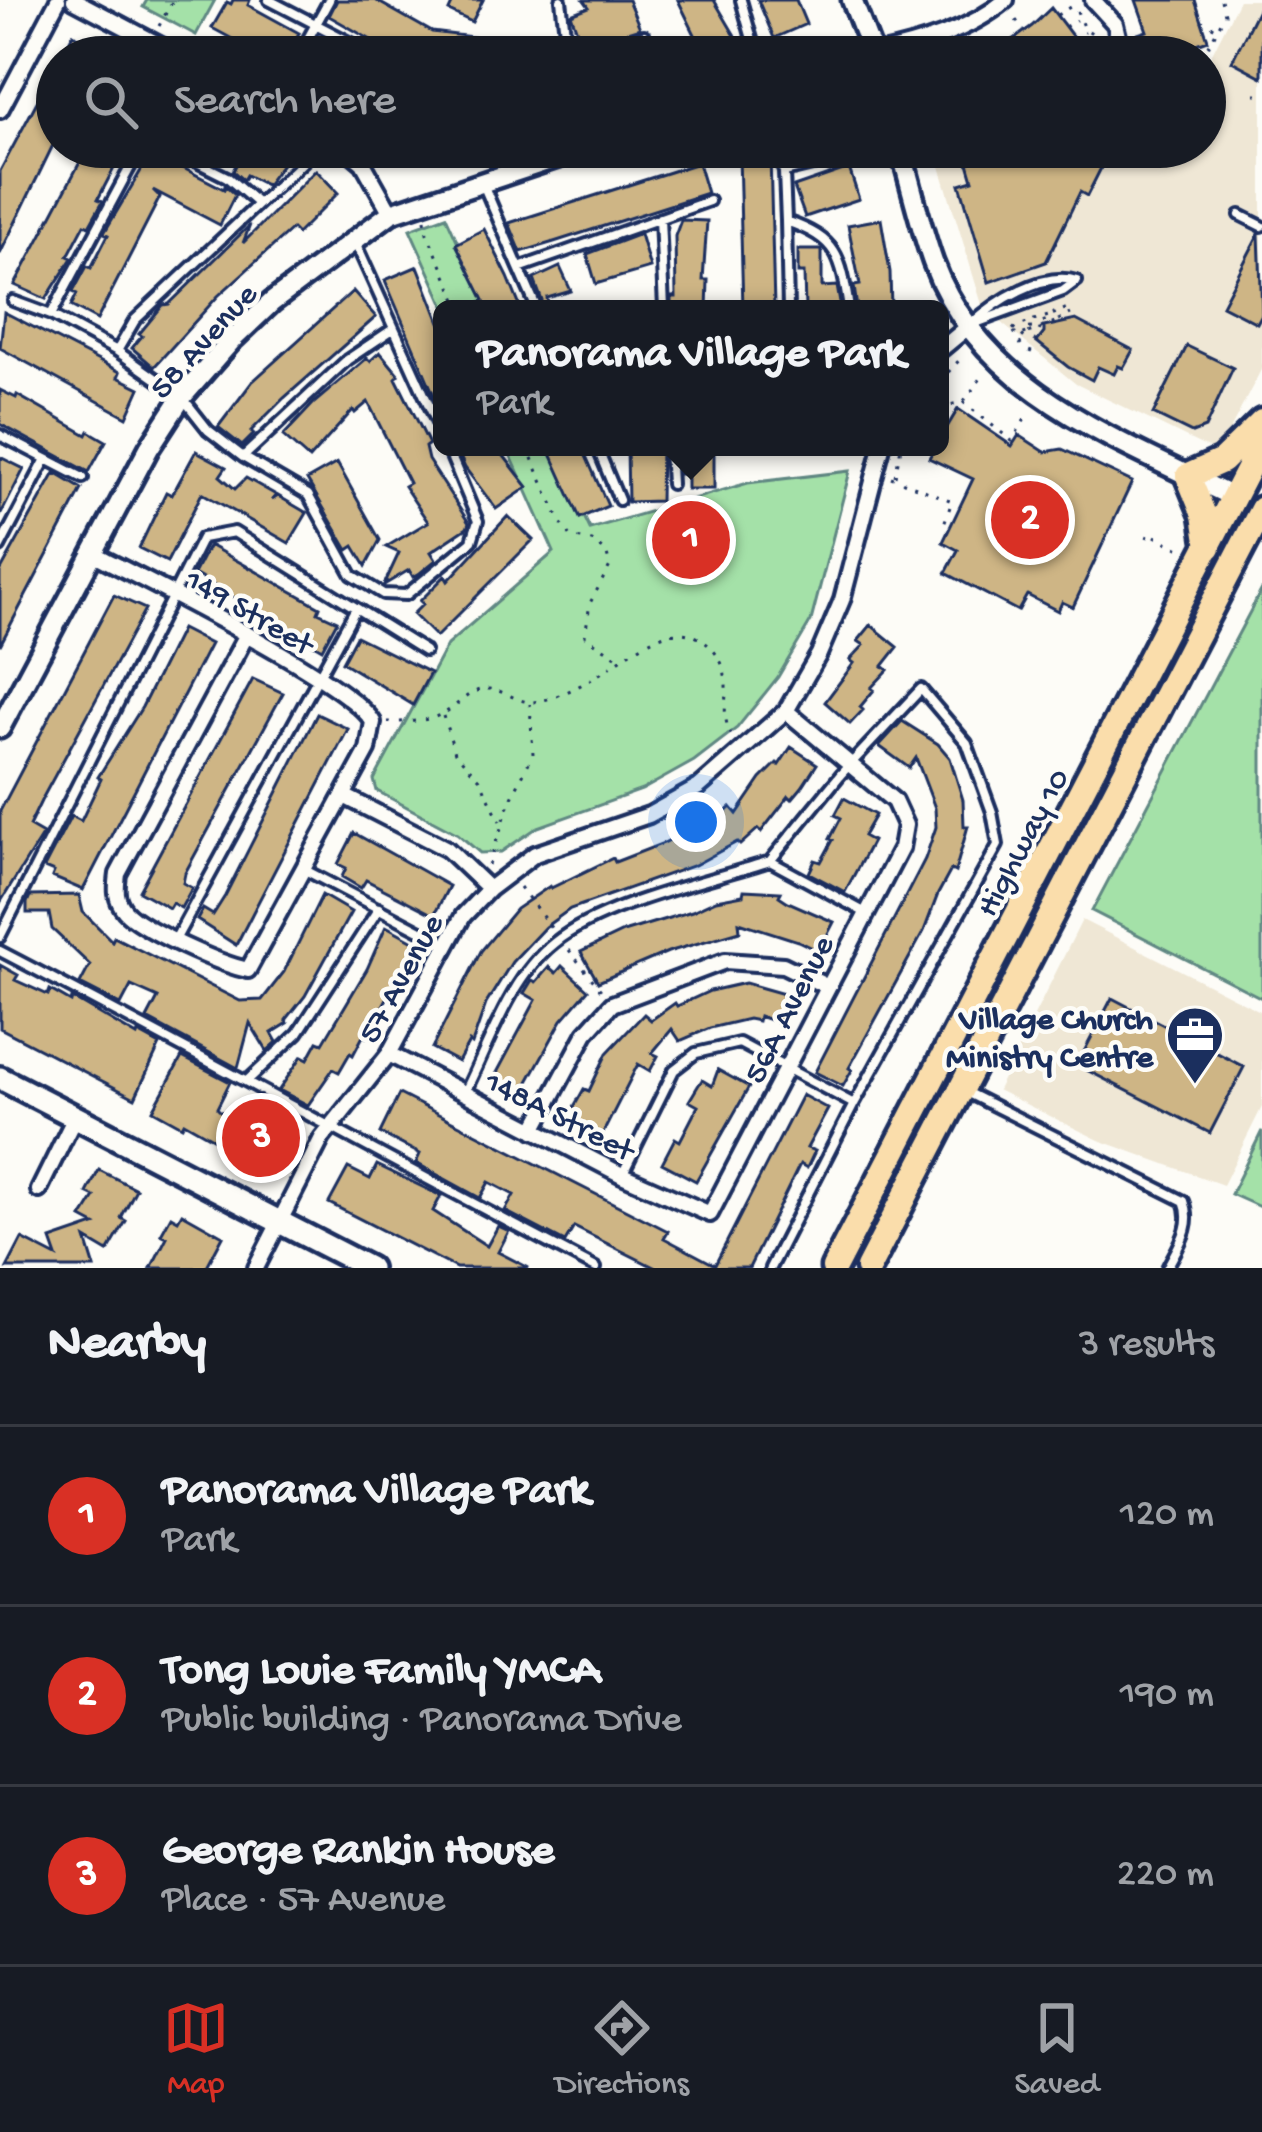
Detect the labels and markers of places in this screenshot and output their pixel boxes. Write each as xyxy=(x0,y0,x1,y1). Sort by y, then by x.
pin: 2 xyxy=(991,475,1069,565)
pin: 1 xyxy=(652,495,730,585)
place label: Village Church Ministry Centre xyxy=(946,1003,1154,1079)
office icon: Village Church Ministry Centre xyxy=(1164,1004,1226,1086)
pin: 3 xyxy=(222,1093,300,1183)

